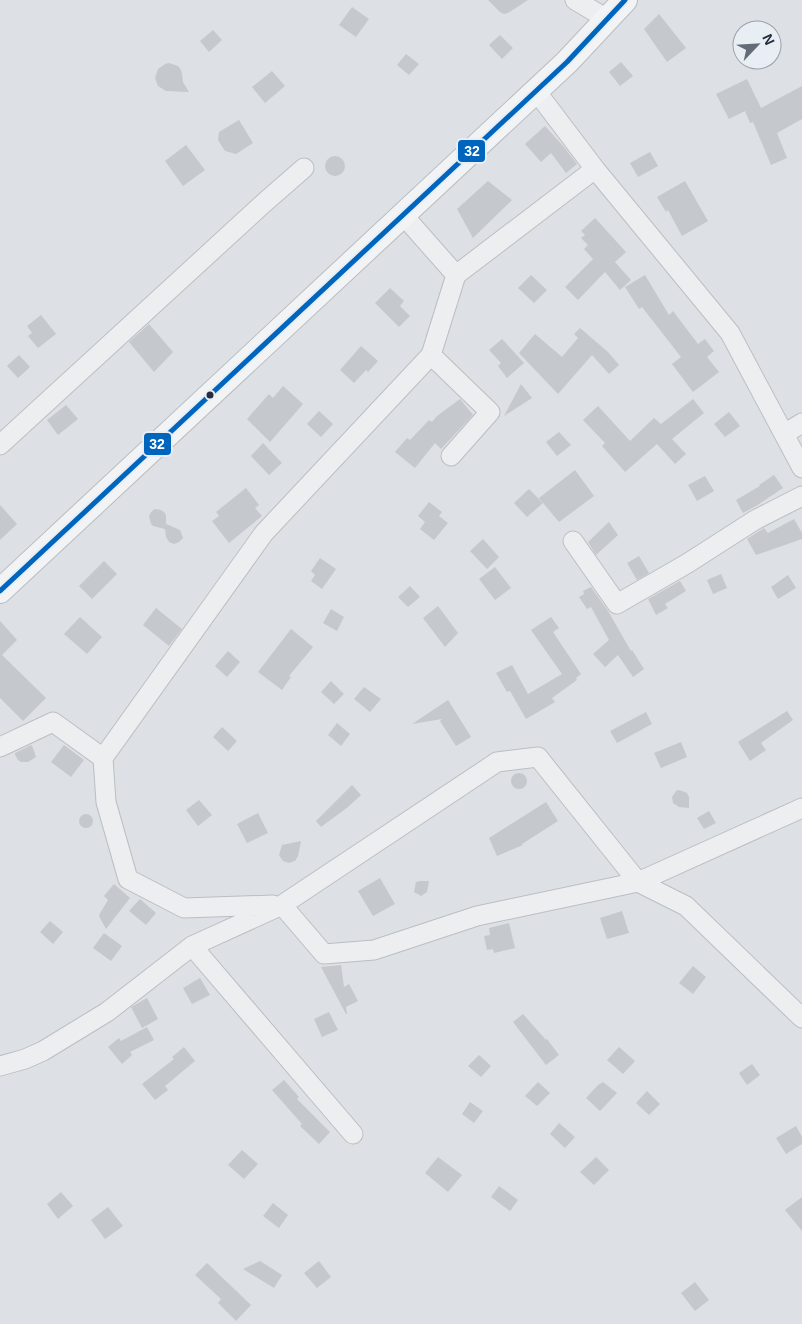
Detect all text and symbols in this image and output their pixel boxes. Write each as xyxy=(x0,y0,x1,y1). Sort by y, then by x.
north arrow xyxy=(732,20,782,70)
text: N xyxy=(759,32,778,47)
line badge: 32 xyxy=(457,139,486,163)
text: 32 xyxy=(464,143,480,159)
unlabelled marker xyxy=(205,390,215,400)
line badge: 32 xyxy=(143,432,172,456)
text: 32 xyxy=(149,436,165,452)

